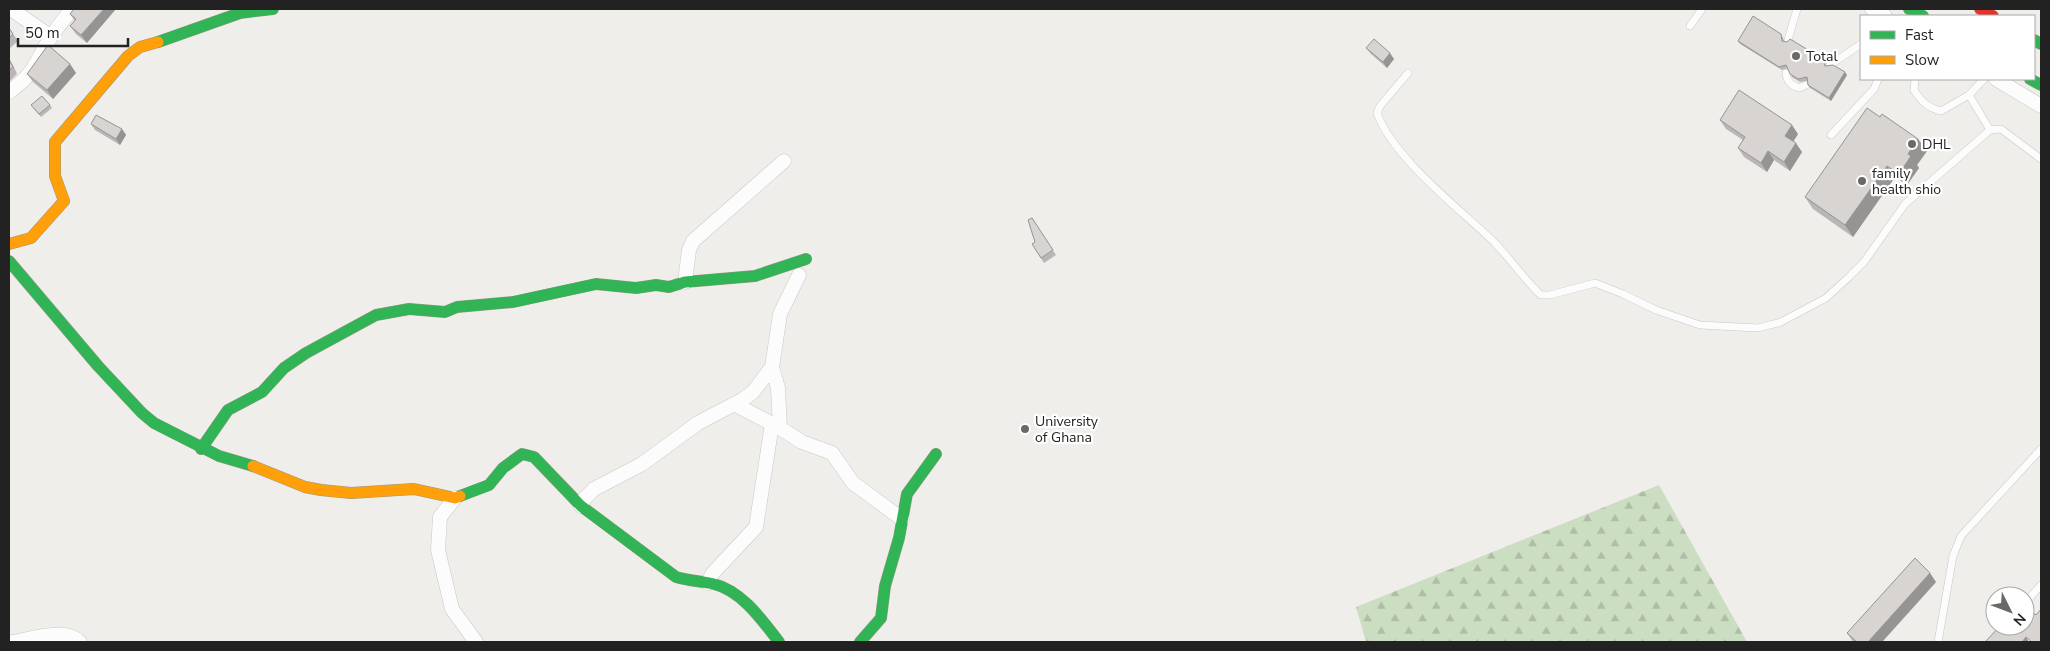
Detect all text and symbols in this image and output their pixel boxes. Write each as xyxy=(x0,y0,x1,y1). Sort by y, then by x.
scale bar xyxy=(18,15,128,47)
legend xyxy=(1860,15,2035,80)
text: 50 m xyxy=(25,23,60,43)
text: Fast xyxy=(1905,25,1934,45)
place label: Total xyxy=(1806,47,1838,66)
marker: Total xyxy=(1790,50,1802,62)
text: Slow xyxy=(1905,50,1940,70)
place label: DHL xyxy=(1922,135,1951,154)
marker: DHL xyxy=(1906,138,1918,150)
place label: family health shio xyxy=(1872,164,1941,199)
marker: family health shio xyxy=(1856,175,1868,187)
place label: University of Ghana xyxy=(1035,412,1099,447)
marker: University of Ghana xyxy=(1019,423,1031,435)
north arrow xyxy=(1985,586,2035,636)
text: N xyxy=(2009,609,2030,630)

